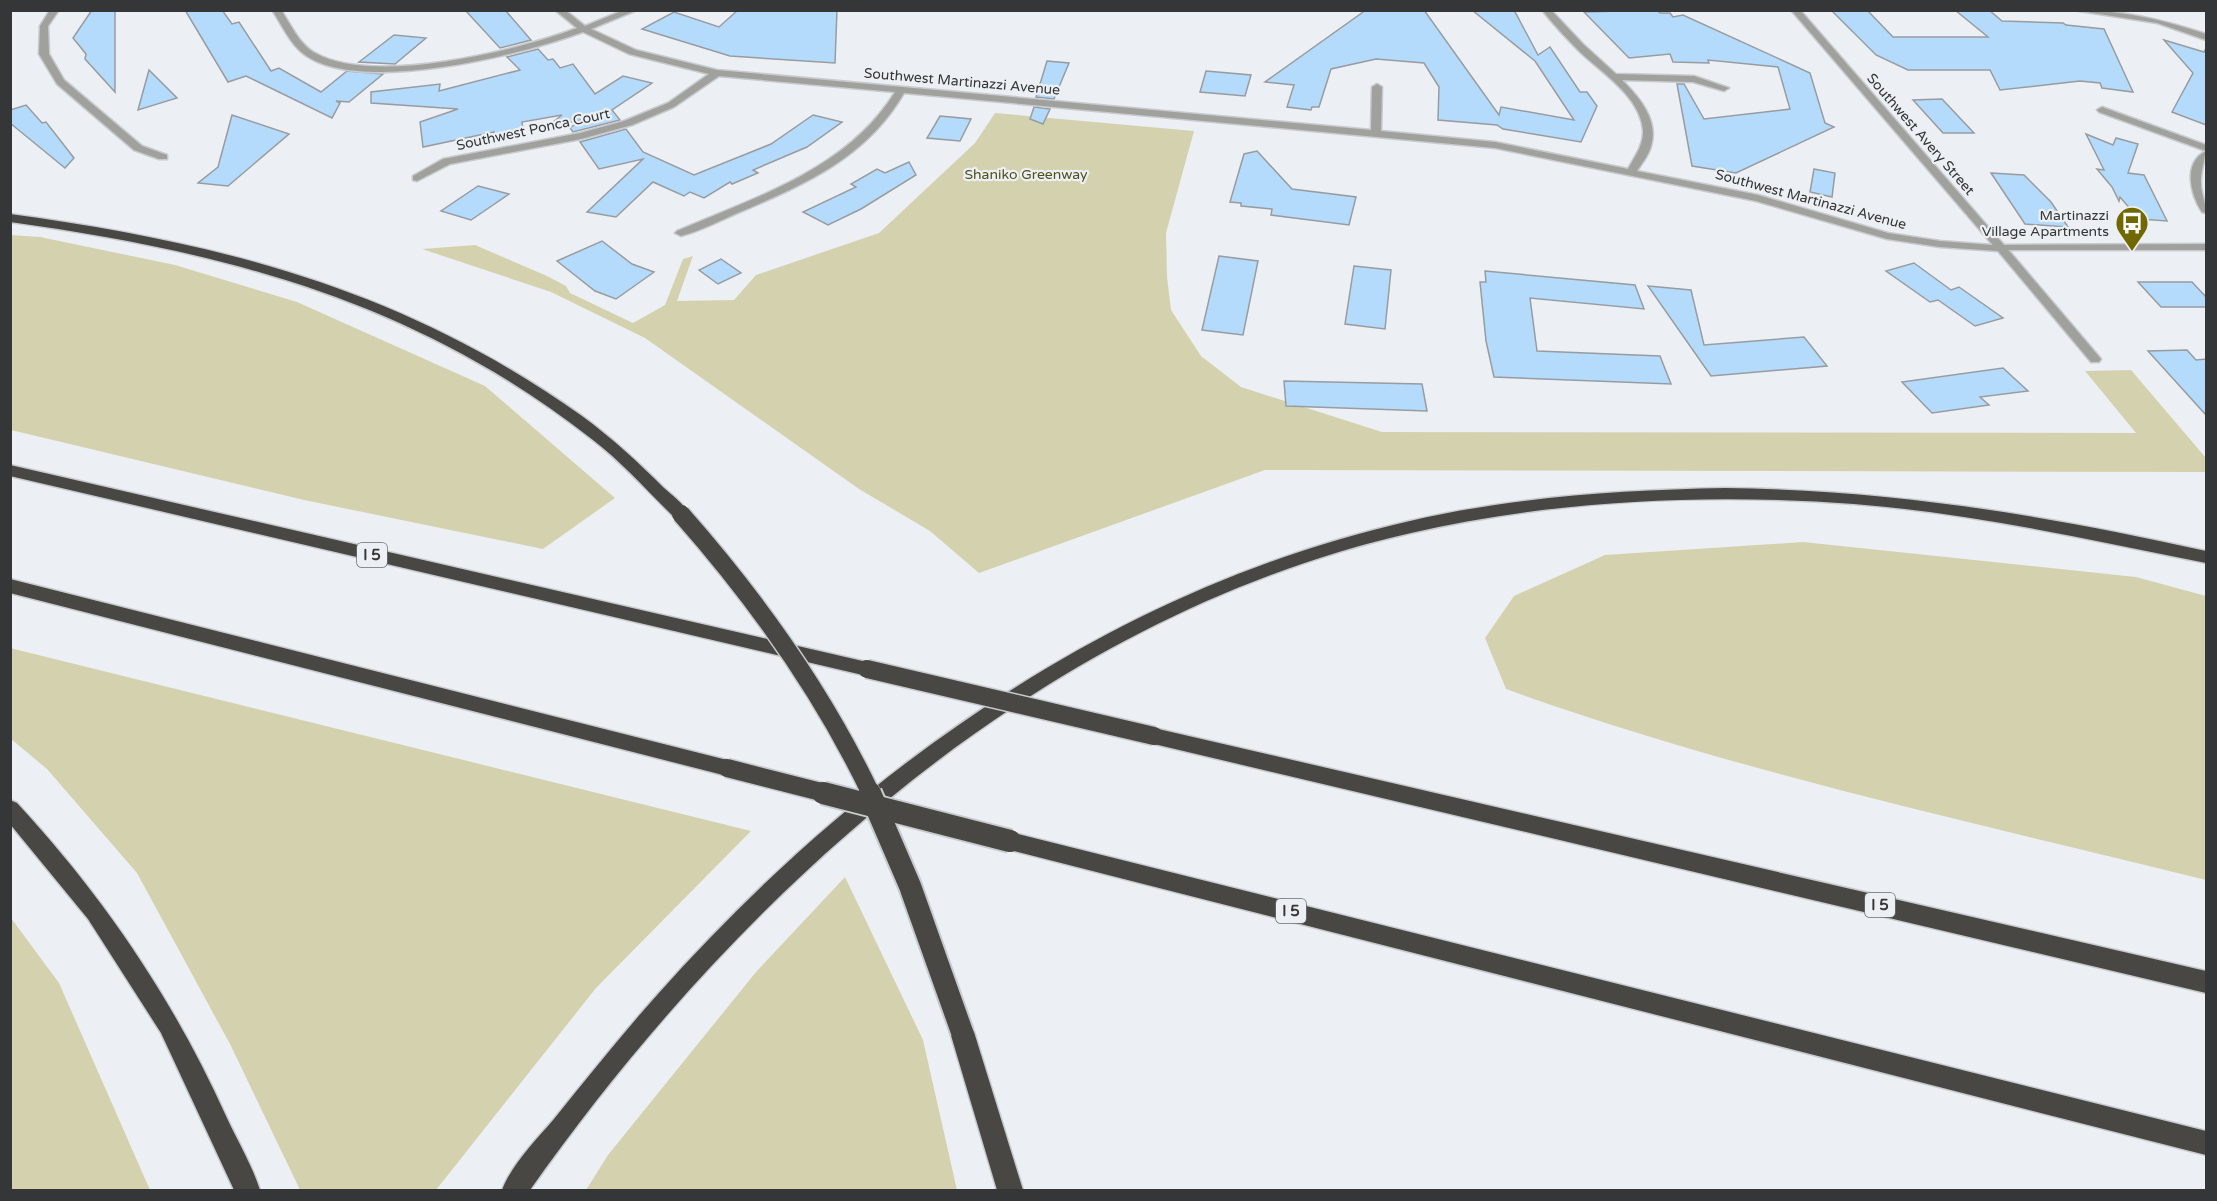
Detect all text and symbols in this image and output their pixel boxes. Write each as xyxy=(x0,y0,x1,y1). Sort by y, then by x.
street label: Southwest Martinazzi Avenue xyxy=(863,64,1061,99)
street label: Southwest Avery Street xyxy=(1863,70,1979,199)
street label: Southwest Ponca Court xyxy=(455,105,612,154)
park label: Shaniko Greenway xyxy=(965,166,1088,183)
street label: Southwest Martinazzi Avenue xyxy=(1713,166,1908,233)
bus stop icon: Martinazzi Village Apartments xyxy=(2114,205,2150,252)
place label: Martinazzi Village Apartments xyxy=(1982,207,2109,240)
road number: I 5 xyxy=(357,543,387,567)
road number: I 5 xyxy=(1865,893,1895,917)
road number: I 5 xyxy=(1276,899,1306,923)

